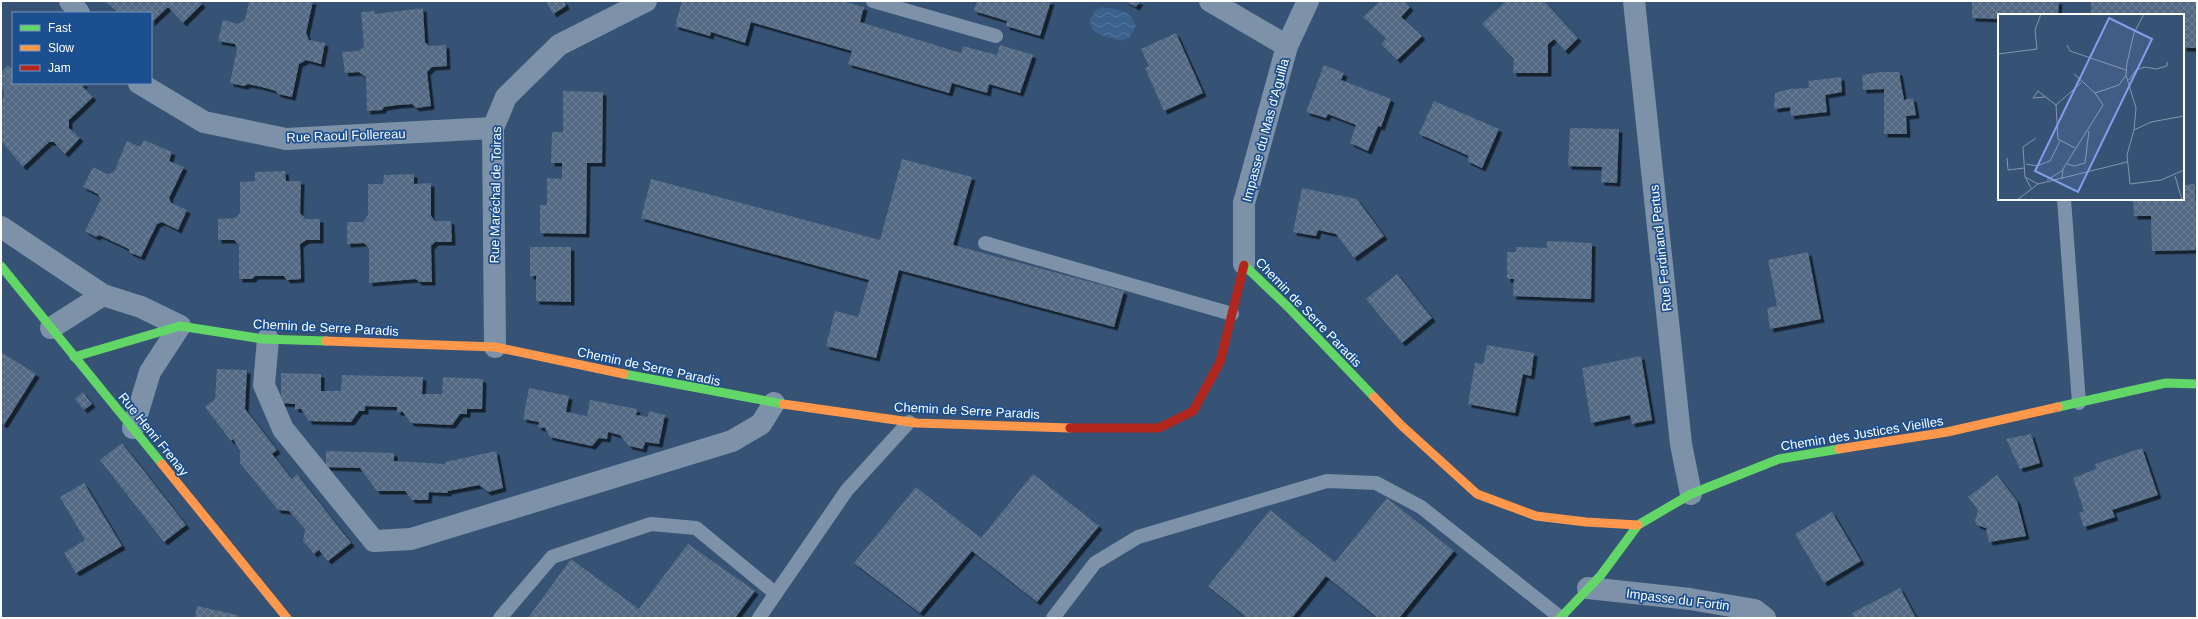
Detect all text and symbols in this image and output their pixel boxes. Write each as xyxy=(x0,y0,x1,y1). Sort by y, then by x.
legend xyxy=(12,12,152,84)
inset map xyxy=(1998,14,2184,200)
text: Fast xyxy=(48,21,72,35)
text: Slow xyxy=(48,41,74,55)
street label: Impasse du Mas d'Aguilla xyxy=(1239,56,1292,203)
text: Jam xyxy=(48,61,71,75)
street label: Rue Raoul Follereau xyxy=(286,126,406,145)
street label: Rue Maréchal de Toiras xyxy=(487,126,504,264)
street label: Rue Ferdinand Pertus xyxy=(1646,183,1675,312)
street label: Chemin de Serre Paradis xyxy=(1253,255,1365,370)
street label: Chemin de Serre Paradis xyxy=(253,316,400,339)
street label: Chemin de Serre Paradis xyxy=(576,344,722,389)
street label: Rue Henri Frenay xyxy=(115,390,192,479)
street label: Chemin de Serre Paradis xyxy=(894,399,1041,422)
street label: Chemin des Justices Vieilles xyxy=(1780,413,1945,454)
street label: Impasse du Fortin xyxy=(1625,586,1730,613)

